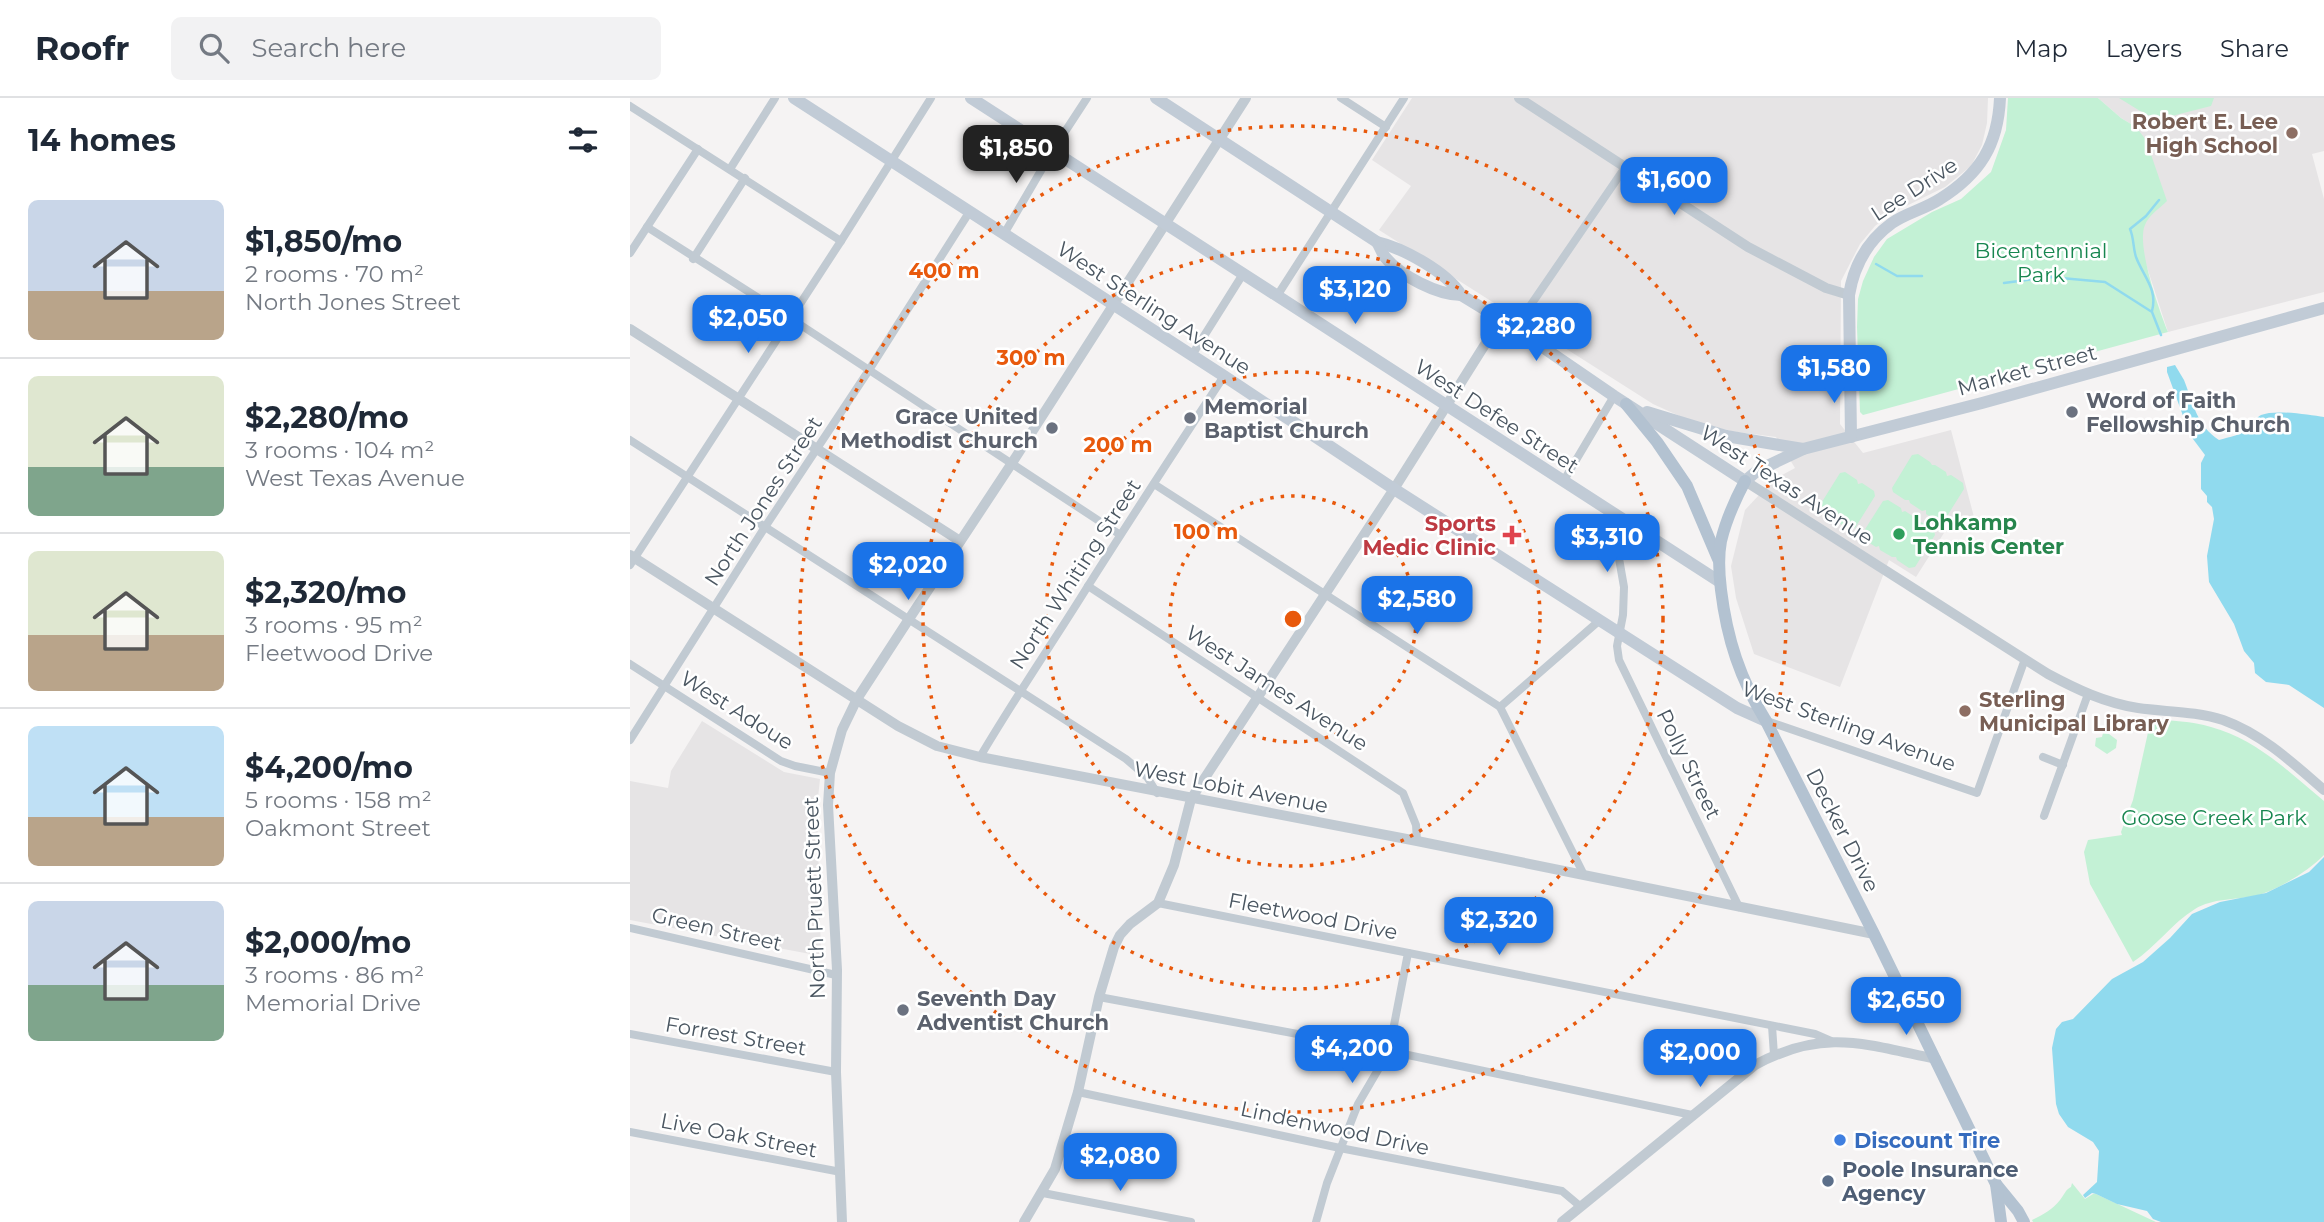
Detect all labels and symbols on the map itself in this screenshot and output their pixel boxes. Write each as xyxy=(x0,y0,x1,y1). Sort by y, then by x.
place label: Robert E. Lee High School xyxy=(2132,109,2278,158)
marker: Robert E. Lee High School xyxy=(2284,125,2300,141)
pin: $1,850 xyxy=(959,126,1073,185)
street label: Lee Drive xyxy=(1866,152,1962,226)
pin: $1,600 xyxy=(1617,158,1731,217)
street label: West Sterling Avenue xyxy=(1053,236,1255,380)
park label: Bicentennial Park xyxy=(1975,238,2107,287)
text: 400 m xyxy=(909,258,979,283)
pin: $3,120 xyxy=(1298,266,1412,326)
pin: $2,050 xyxy=(691,296,805,355)
pin: $2,280 xyxy=(1479,303,1593,363)
street label: Market Street xyxy=(1955,339,2099,401)
text: 300 m xyxy=(996,345,1065,370)
pin: $1,580 xyxy=(1777,345,1891,405)
street label: West Defee Street xyxy=(1410,354,1584,478)
place label: Word of Faith Fellowship Church xyxy=(2086,388,2290,437)
place label: Memorial Baptist Church xyxy=(1204,394,1369,443)
place label: Grace United Methodist Church xyxy=(840,404,1038,453)
marker: Word of Faith Fellowship Church xyxy=(2064,404,2080,420)
marker: Memorial Baptist Church xyxy=(1182,410,1198,426)
street label: North Jones Street xyxy=(699,412,827,590)
marker: Grace United Methodist Church xyxy=(1044,420,1060,436)
street label: West Texas Avenue xyxy=(1696,420,1878,550)
text: 200 m xyxy=(1084,432,1152,457)
street label: North Whiting Street xyxy=(1004,474,1146,674)
place label: Lohkamp Tennis Center xyxy=(1913,510,2064,559)
place label: Sports Medic Clinic xyxy=(1362,511,1497,560)
pin: $3,310 xyxy=(1550,514,1664,574)
text: 100 m xyxy=(1174,519,1238,544)
marker: Sports Medic Clinic xyxy=(1502,525,1522,545)
marker: Lohkamp Tennis Center xyxy=(1891,526,1907,542)
pin: $2,020 xyxy=(851,542,965,602)
pin: $2,580 xyxy=(1360,576,1474,636)
centre of rings xyxy=(1281,607,1305,631)
street label: West James Avenue xyxy=(1181,620,1373,756)
street label: West Adoue xyxy=(676,665,798,755)
street label: West Sterling Avenue xyxy=(1739,676,1959,776)
place label: Sterling Municipal Library xyxy=(1979,687,2169,736)
marker: Sterling Municipal Library xyxy=(1957,703,1973,719)
street label: Polly Street xyxy=(1652,705,1726,823)
street label: West Lobit Avenue xyxy=(1132,756,1330,818)
street label: Decker Drive xyxy=(1801,764,1885,896)
street label: North Pruett Street xyxy=(798,796,830,1000)
park label: Goose Creek Park xyxy=(2121,805,2307,830)
street label: Fleetwood Drive xyxy=(1226,887,1400,945)
pin: $2,320 xyxy=(1442,898,1556,957)
street label: Green Street xyxy=(649,902,785,956)
pin: $2,650 xyxy=(1849,978,1963,1037)
place label: Seventh Day Adventist Church xyxy=(916,986,1109,1035)
marker: Seventh Day Adventist Church xyxy=(895,1002,911,1018)
street label: Forrest Street xyxy=(663,1011,809,1061)
pin: $4,200 xyxy=(1295,1026,1409,1085)
pin: $2,000 xyxy=(1643,1030,1757,1089)
street label: Lindenwood Drive xyxy=(1238,1096,1432,1160)
street label: Live Oak Street xyxy=(659,1108,819,1162)
place label: Discount Tire xyxy=(1854,1128,2000,1153)
marker: Discount Tire xyxy=(1832,1132,1848,1148)
pin: $2,080 xyxy=(1063,1134,1177,1193)
place label: Poole Insurance Agency xyxy=(1841,1157,2018,1206)
marker: Poole Insurance Agency xyxy=(1820,1173,1836,1189)

